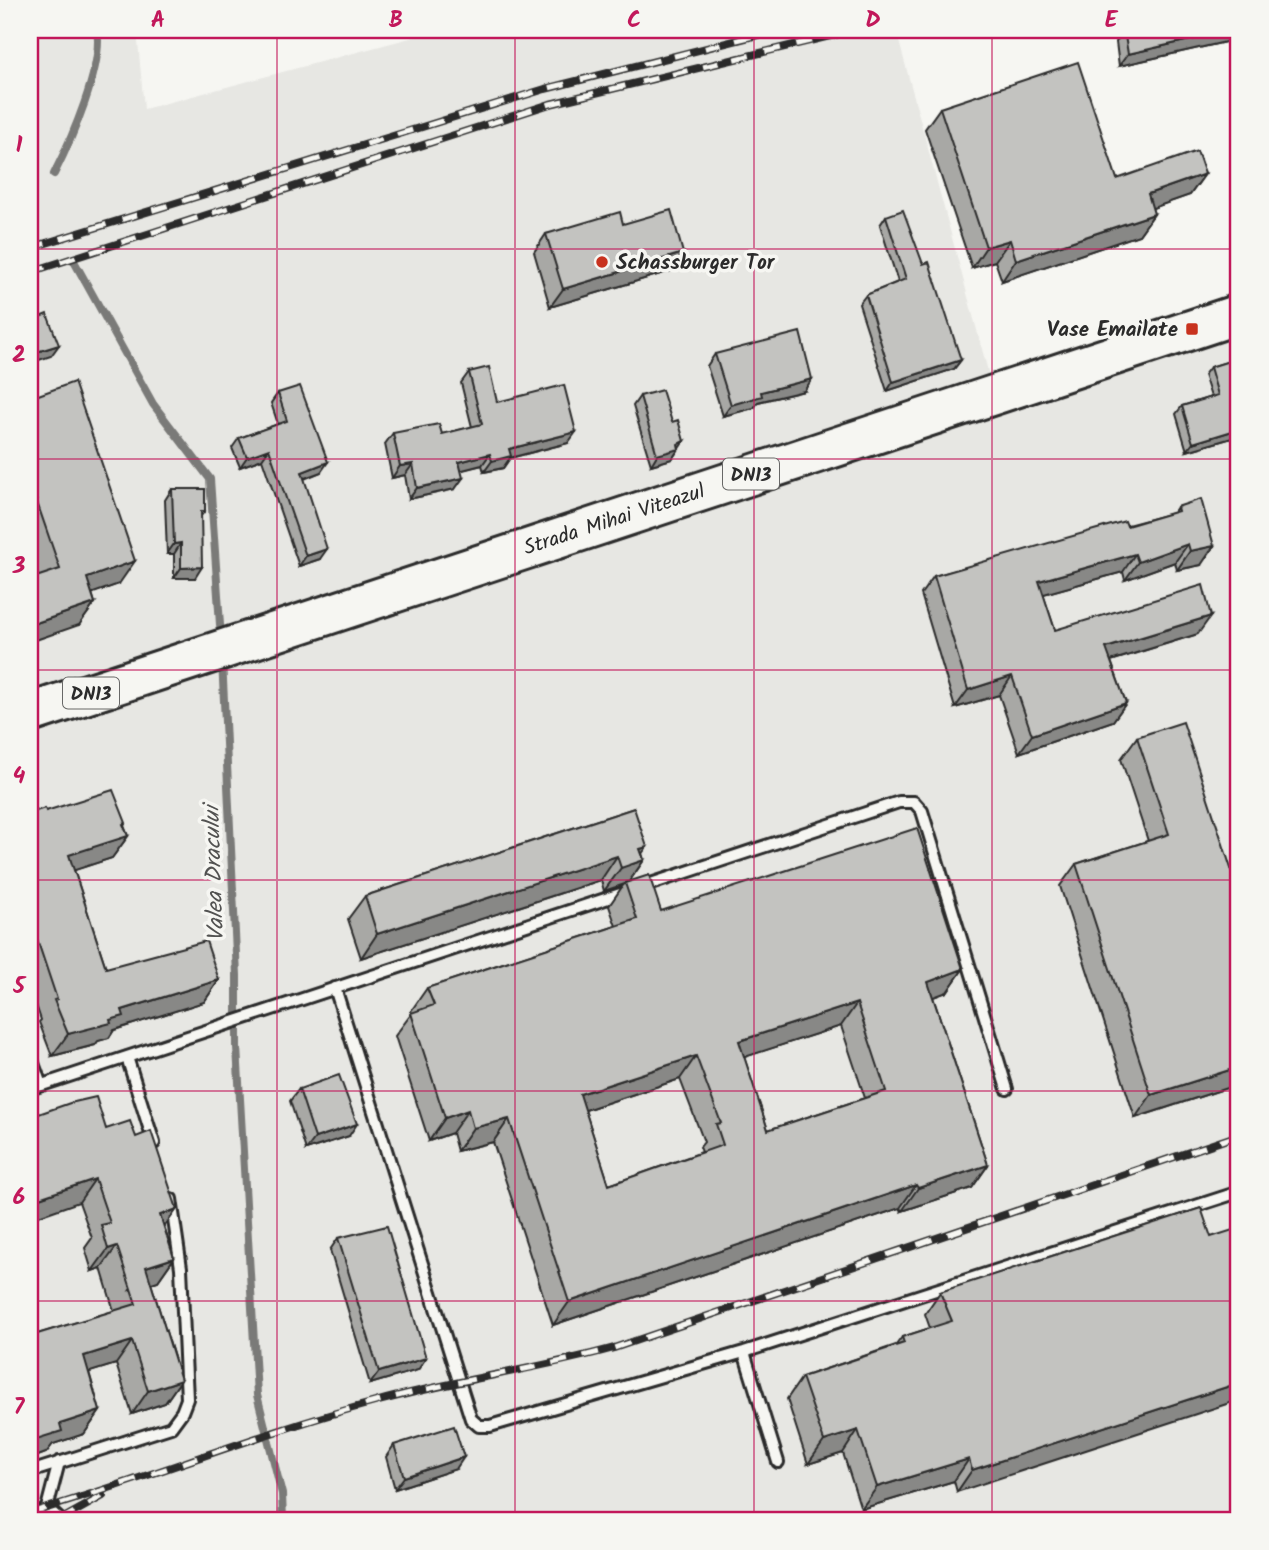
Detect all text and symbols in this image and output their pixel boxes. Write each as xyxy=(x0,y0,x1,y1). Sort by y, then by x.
text: A xyxy=(151,3,165,39)
text: B xyxy=(389,3,403,39)
text: C xyxy=(627,3,641,39)
text: D xyxy=(865,3,881,39)
text: E xyxy=(1105,3,1119,39)
text: 1 xyxy=(16,128,23,164)
place label: Schassburger Tor xyxy=(616,247,776,280)
marker: Schassburger Tor xyxy=(594,254,610,270)
place label: Vase Emailate xyxy=(1047,314,1178,347)
marker: Vase Emailate xyxy=(1184,321,1200,337)
text: 2 xyxy=(12,338,26,374)
road number: DN13 xyxy=(723,458,779,489)
street label: Strada Mihai Viteazul xyxy=(519,476,709,565)
text: 3 xyxy=(12,549,26,585)
road number: DN13 xyxy=(63,678,119,708)
text: 4 xyxy=(13,759,26,795)
water label: Valea Dracului xyxy=(194,801,235,942)
text: 5 xyxy=(12,969,27,1005)
text: 6 xyxy=(13,1180,25,1216)
text: 7 xyxy=(14,1390,26,1426)

